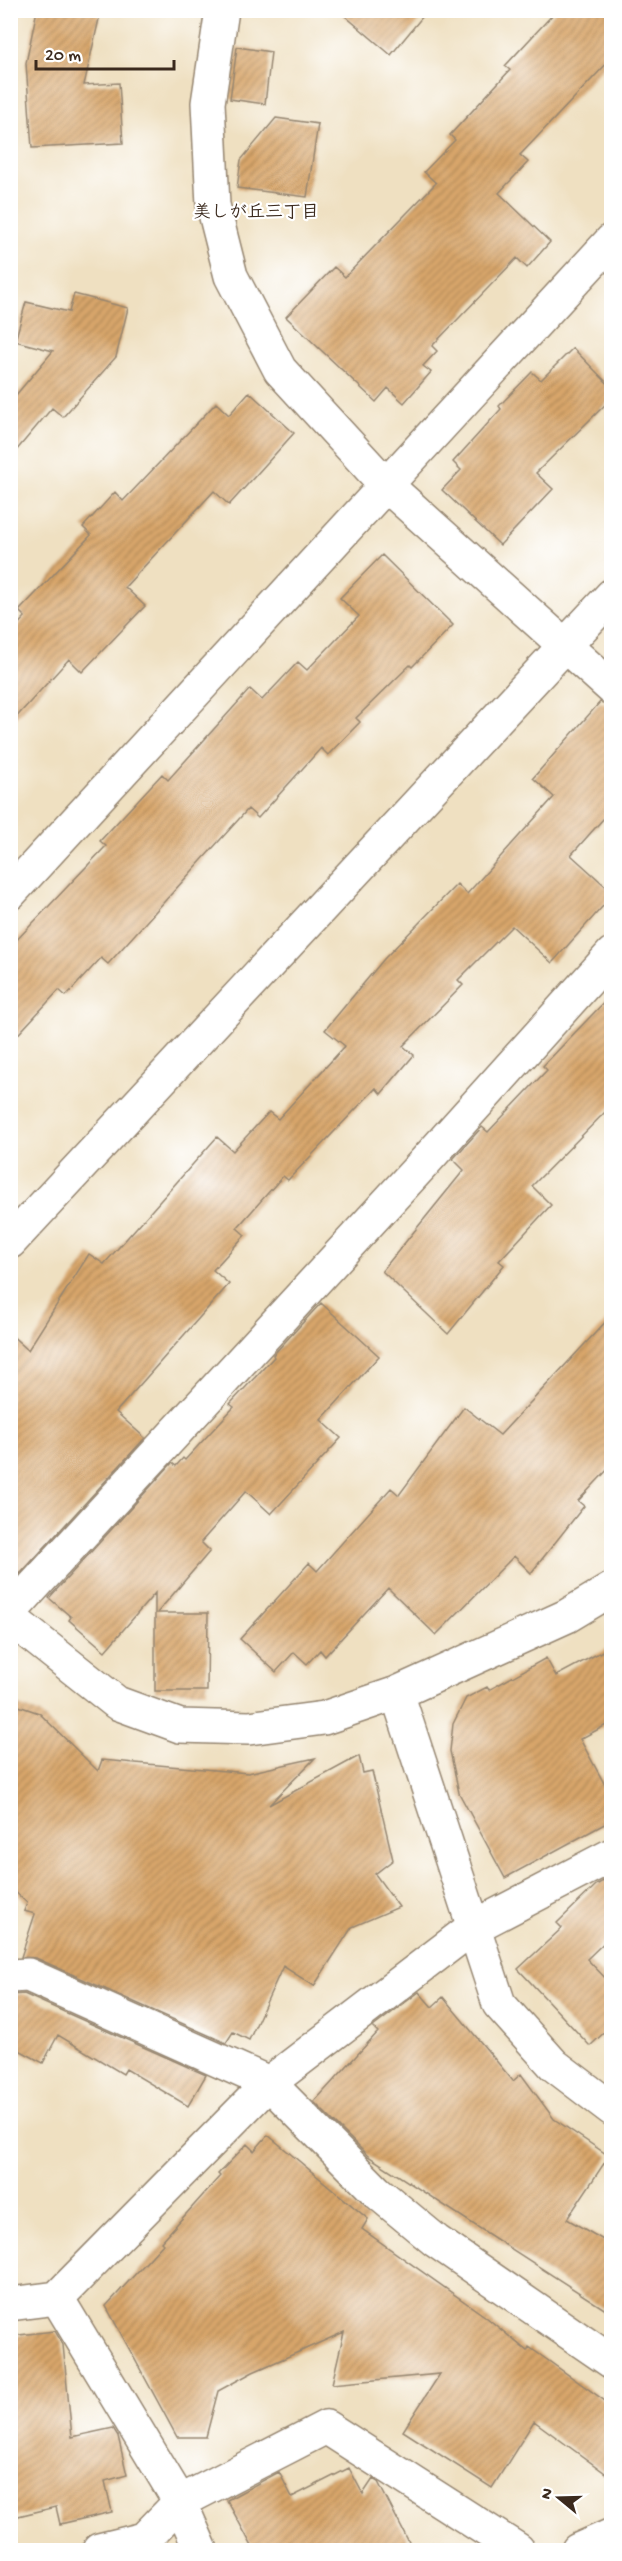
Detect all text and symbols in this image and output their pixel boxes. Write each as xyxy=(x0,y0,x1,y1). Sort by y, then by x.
scale bar xyxy=(36,33,174,71)
text: 20 m xyxy=(45,46,81,67)
district label: 美しが丘三丁目 xyxy=(193,202,319,224)
north arrow xyxy=(529,2468,589,2528)
text: N xyxy=(537,2486,559,2502)

